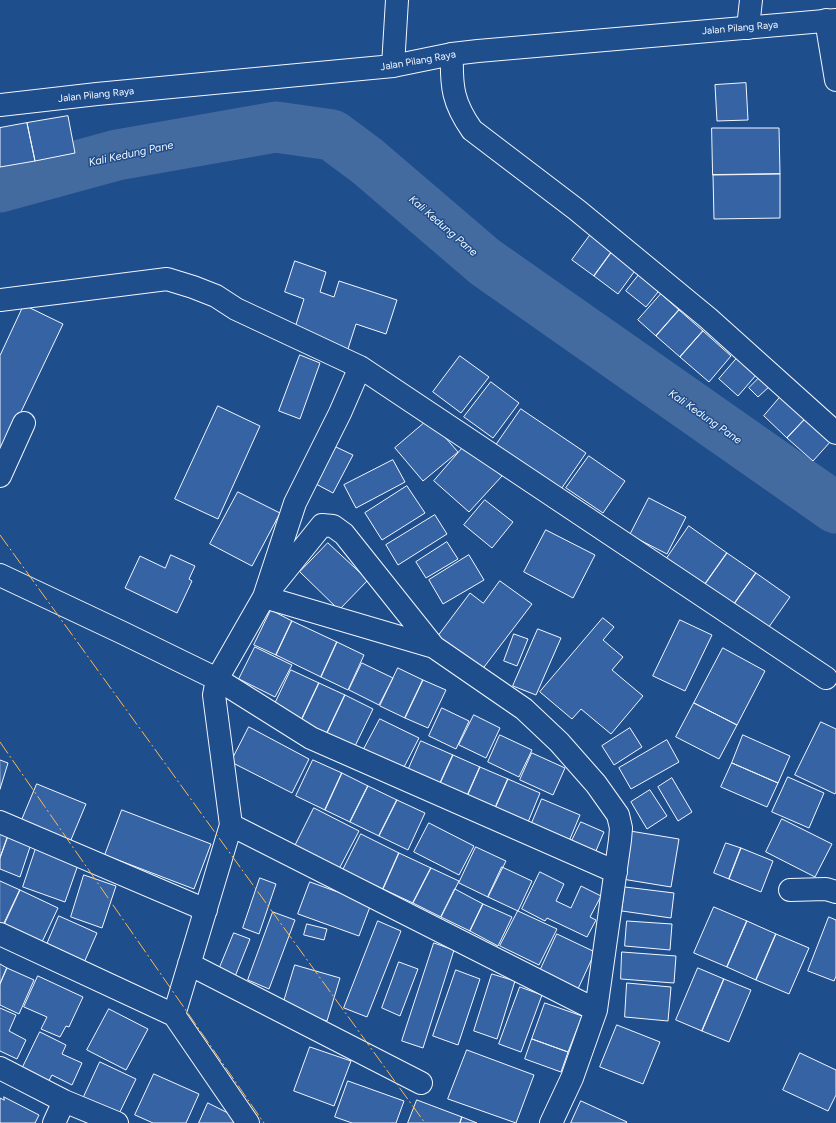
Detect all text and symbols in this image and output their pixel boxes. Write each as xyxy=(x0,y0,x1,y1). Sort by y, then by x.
street label: Jalan Pilang Raya xyxy=(701,19,779,37)
street label: Jalan Pilang Raya xyxy=(379,48,457,74)
street label: Jalan Pilang Raya xyxy=(57,85,135,105)
water label: Kali Kedung Pane xyxy=(87,139,175,169)
water label: Kali Kedung Pane xyxy=(406,193,480,259)
water label: Kali Kedung Pane xyxy=(666,387,744,447)

